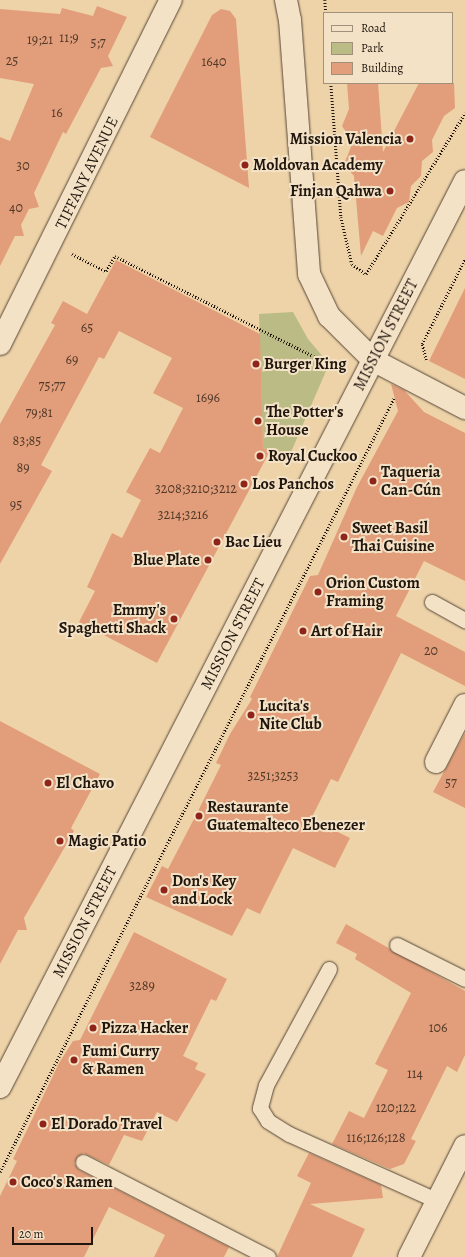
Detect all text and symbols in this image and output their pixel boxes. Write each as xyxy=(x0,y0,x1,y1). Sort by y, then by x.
legend xyxy=(323,12,453,84)
text: Road xyxy=(361,20,386,36)
house number: 11;9 xyxy=(59,30,79,46)
house number: 19;21 xyxy=(27,32,53,48)
house number: 5;7 xyxy=(90,35,106,51)
text: Park xyxy=(361,40,384,56)
house number: 25 xyxy=(6,53,18,69)
house number: 1640 xyxy=(201,54,227,70)
text: Building xyxy=(361,60,403,76)
house number: 16 xyxy=(51,105,63,121)
street label: TIFFANY AVENUE xyxy=(51,114,123,232)
place label: Mission Valencia xyxy=(290,129,402,149)
marker: Mission Valencia xyxy=(405,134,415,144)
place label: Moldovan Academy xyxy=(253,155,383,175)
house number: 30 xyxy=(16,158,30,174)
marker: Moldovan Academy xyxy=(240,160,250,170)
place label: Finjan Qahwa xyxy=(290,181,382,201)
marker: Finjan Qahwa xyxy=(385,186,395,196)
house number: 40 xyxy=(9,200,23,216)
street label: MISSION STREET xyxy=(350,276,422,394)
house number: 65 xyxy=(81,320,93,336)
house number: 69 xyxy=(66,352,78,368)
place label: Burger King xyxy=(264,354,346,374)
marker: Burger King xyxy=(251,359,261,369)
house number: 75;77 xyxy=(39,378,65,394)
house number: 1696 xyxy=(196,390,220,406)
place label: The Potter's House xyxy=(266,402,344,440)
house number: 79;81 xyxy=(25,405,53,421)
marker: The Potter's House xyxy=(253,416,263,426)
house number: 83;85 xyxy=(13,433,41,449)
place label: Royal Cuckoo xyxy=(268,446,358,466)
marker: Royal Cuckoo xyxy=(255,451,265,461)
house number: 89 xyxy=(16,460,30,476)
place label: Taqueria Can-Cún xyxy=(381,462,441,500)
place label: Los Panchos xyxy=(252,474,334,494)
marker: Taqueria Can-Cún xyxy=(368,476,378,486)
marker: Los Panchos xyxy=(239,479,249,489)
house number: 3208;3210;3212 xyxy=(155,481,237,497)
house number: 95 xyxy=(10,497,22,513)
house number: 3214;3216 xyxy=(158,507,208,523)
place label: Sweet Basil Thai Cuisine xyxy=(352,518,434,556)
place label: Bac Lieu xyxy=(225,532,282,552)
marker: Sweet Basil Thai Cuisine xyxy=(339,532,349,542)
marker: Bac Lieu xyxy=(212,537,222,547)
place label: Blue Plate xyxy=(133,550,200,570)
marker: Blue Plate xyxy=(203,555,213,565)
place label: Orion Custom Framing xyxy=(326,573,420,611)
street label: MISSION STREET xyxy=(197,575,269,693)
marker: Orion Custom Framing xyxy=(313,587,323,597)
place label: Emmy's Spaghetti Shack xyxy=(59,600,166,638)
marker: Emmy's Spaghetti Shack xyxy=(169,614,179,624)
place label: Art of Hair xyxy=(311,621,383,641)
marker: Art of Hair xyxy=(298,626,308,636)
house number: 20 xyxy=(424,643,438,659)
place label: Lucita's Nite Club xyxy=(259,696,322,734)
marker: Lucita's Nite Club xyxy=(246,710,256,720)
house number: 3251;3253 xyxy=(248,768,298,784)
place label: El Chavo xyxy=(56,773,114,793)
house number: 57 xyxy=(445,775,457,791)
marker: El Chavo xyxy=(43,778,53,788)
place label: Restaurante Guatemalteco Ebenezer xyxy=(207,797,365,835)
marker: Restaurante Guatemalteco Ebenezer xyxy=(194,811,204,821)
place label: Magic Patio xyxy=(68,831,146,851)
marker: Magic Patio xyxy=(55,836,65,846)
street label: MISSION STREET xyxy=(49,863,121,981)
place label: Don's Key and Lock xyxy=(172,871,236,909)
marker: Don's Key and Lock xyxy=(159,885,169,895)
house number: 3289 xyxy=(129,978,155,994)
place label: Pizza Hacker xyxy=(101,1018,188,1038)
house number: 106 xyxy=(429,1020,447,1036)
marker: Pizza Hacker xyxy=(88,1023,98,1033)
place label: Fumi Curry & Ramen xyxy=(82,1041,159,1079)
marker: Fumi Curry & Ramen xyxy=(69,1055,79,1065)
house number: 114 xyxy=(407,1066,423,1082)
house number: 120;122 xyxy=(376,1100,416,1116)
place label: El Dorado Travel xyxy=(51,1114,162,1134)
marker: El Dorado Travel xyxy=(38,1119,48,1129)
house number: 116;126;128 xyxy=(347,1130,405,1146)
place label: Coco's Ramen xyxy=(21,1172,113,1192)
marker: Coco's Ramen xyxy=(8,1177,18,1187)
scale bar xyxy=(14,1219,95,1245)
text: 20 m xyxy=(19,1226,43,1242)

